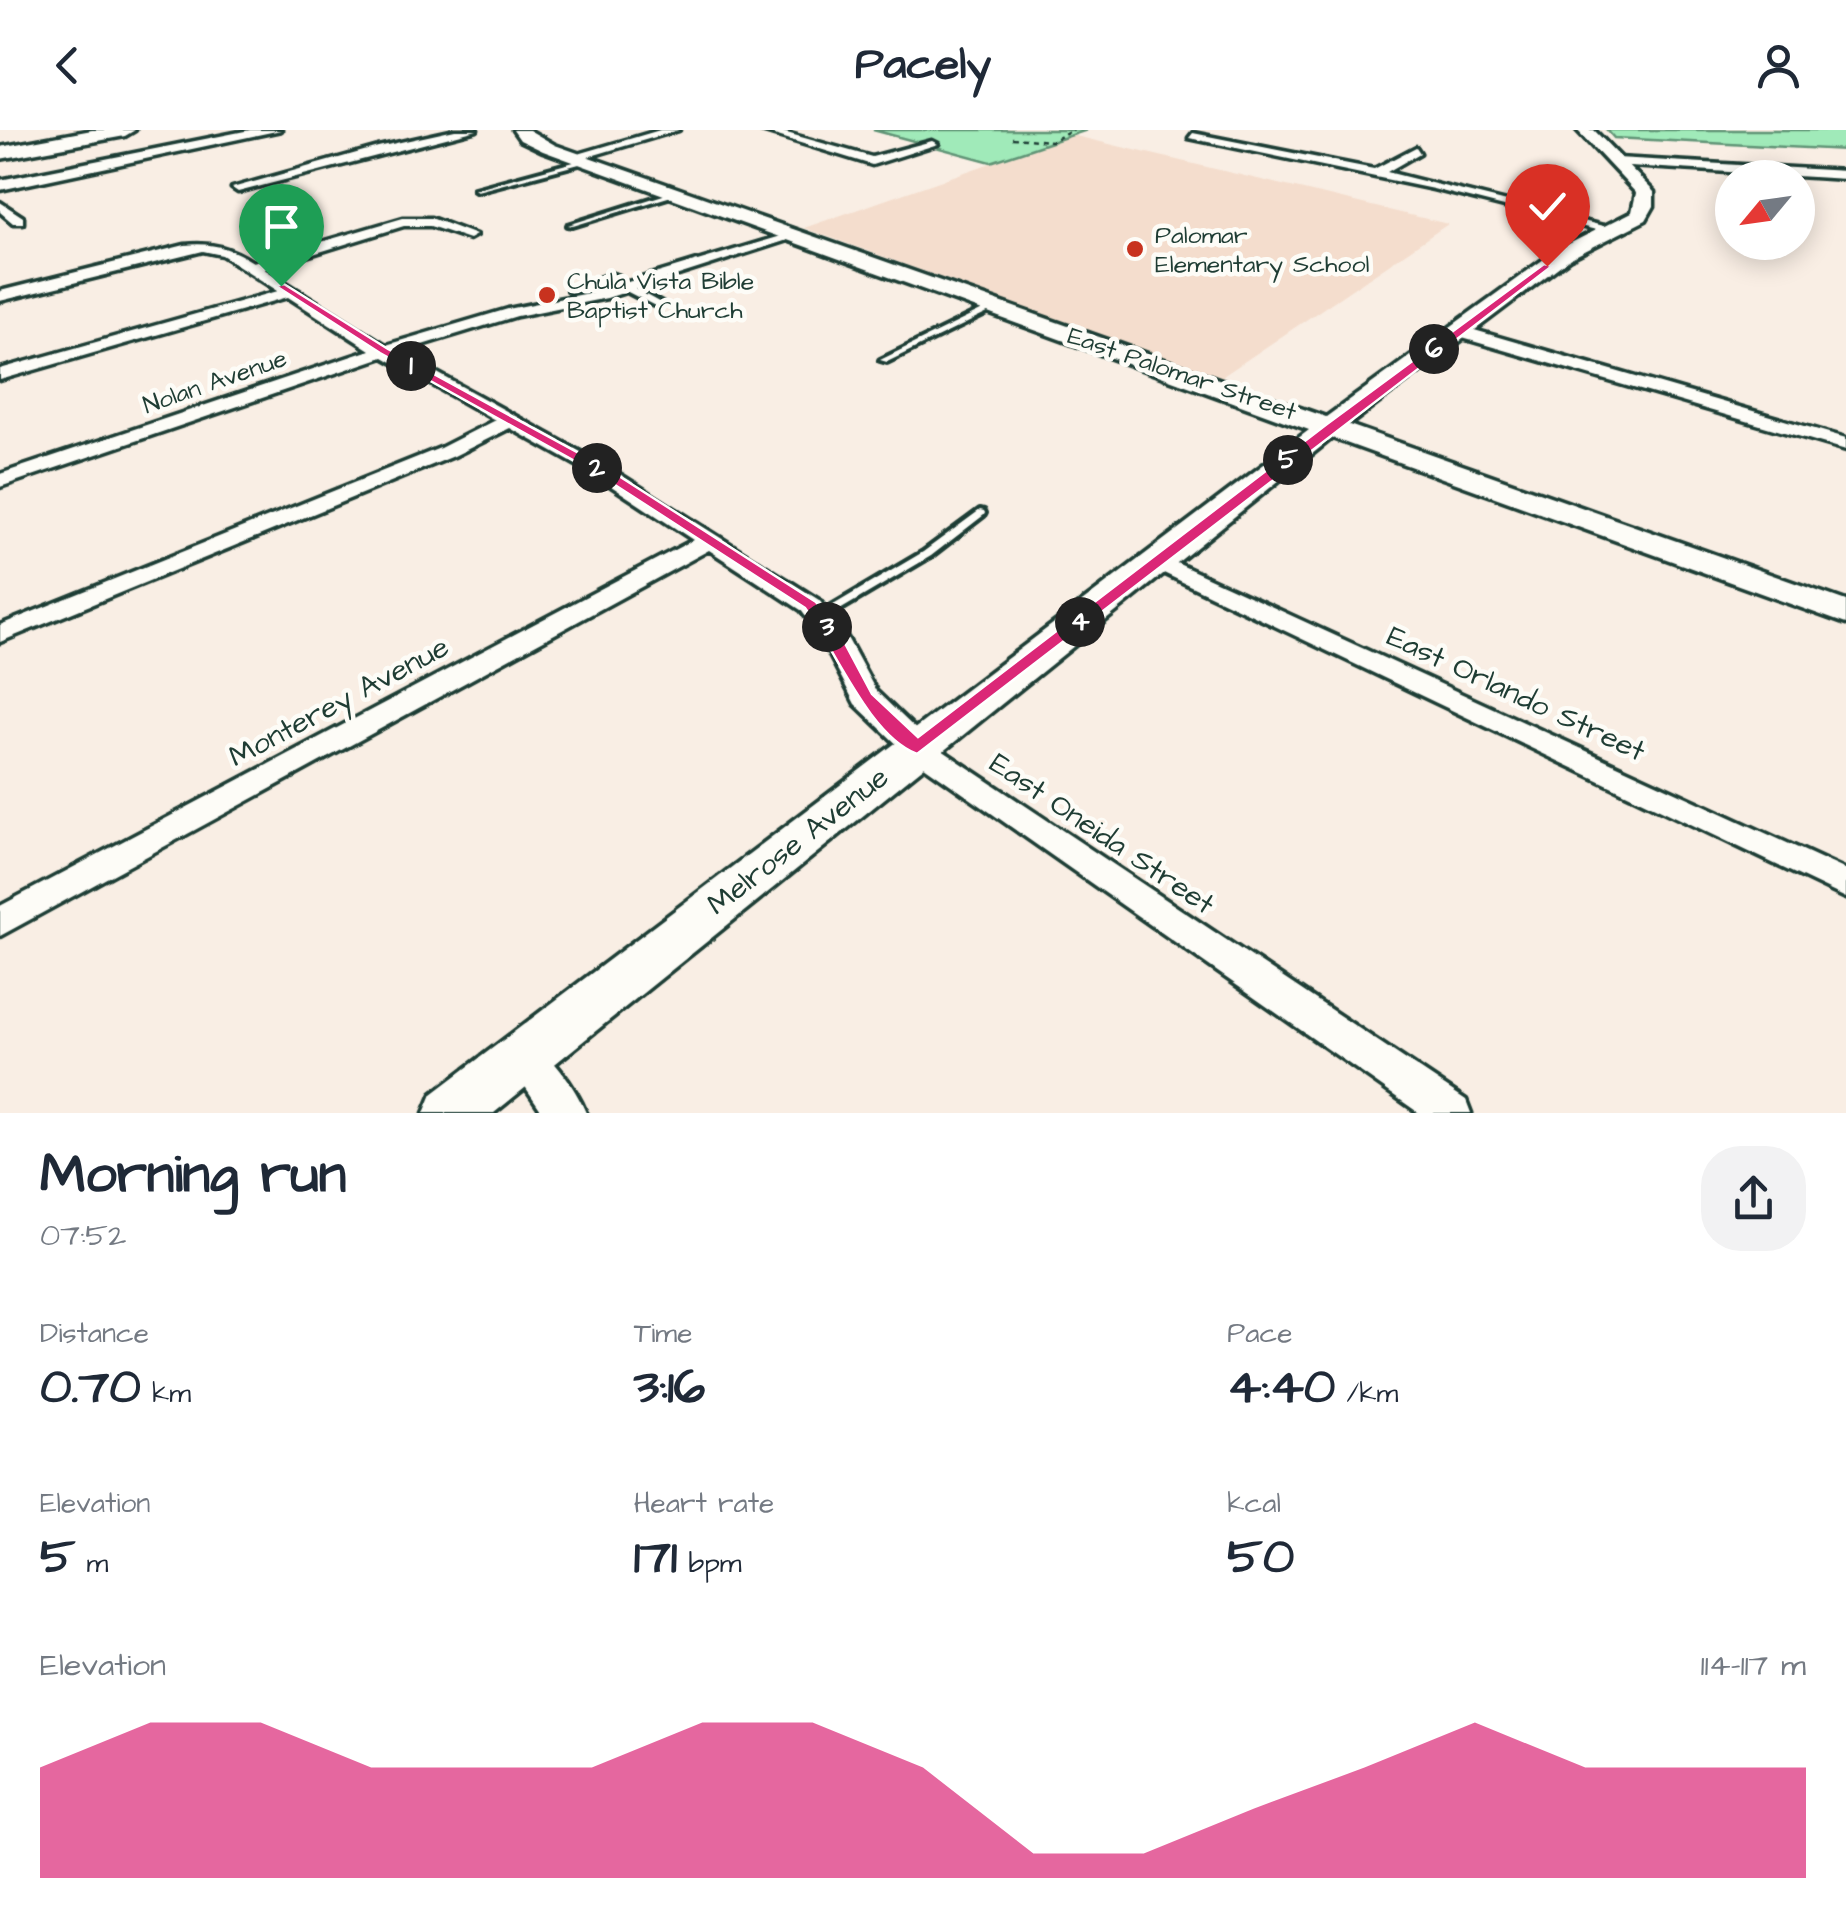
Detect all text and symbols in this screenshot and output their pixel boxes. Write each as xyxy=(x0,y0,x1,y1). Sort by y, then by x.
text: Pacely xyxy=(855,34,991,96)
icon: back xyxy=(40,38,95,93)
icon: person xyxy=(1751,38,1806,93)
north arrow xyxy=(1715,160,1815,260)
map controls xyxy=(1715,160,1815,260)
pin xyxy=(1505,164,1590,267)
icon: check xyxy=(1520,179,1575,234)
pin xyxy=(239,184,324,287)
icon: arrive xyxy=(254,199,309,254)
place label: Palomar Elementary School xyxy=(1155,218,1369,283)
marker: Palomar Elementary School xyxy=(1124,238,1146,260)
place label: Chula Vista Bible Baptist Church xyxy=(567,264,754,328)
marker: Chula Vista Bible Baptist Church xyxy=(536,284,558,306)
street label: East Palomar Street xyxy=(1063,318,1301,430)
pin: 6 xyxy=(1409,324,1459,374)
text: 6 xyxy=(1425,329,1443,368)
street label: Nolan Avenue xyxy=(138,341,292,423)
pin: 1 xyxy=(386,341,436,391)
text: 1 xyxy=(409,346,413,385)
pin: 5 xyxy=(1263,435,1313,485)
text: 5 xyxy=(1278,440,1298,479)
pin: 2 xyxy=(572,443,622,493)
text: 2 xyxy=(589,448,605,487)
pin: 4 xyxy=(1055,597,1105,647)
pin: 3 xyxy=(802,602,852,652)
text: 4 xyxy=(1070,602,1090,641)
text: 3 xyxy=(820,607,834,646)
street label: East Orlando Street xyxy=(1380,616,1652,772)
street label: Monterey Avenue xyxy=(222,626,457,779)
street label: East Oneida Street xyxy=(981,743,1223,925)
street label: Melrose Avenue xyxy=(698,757,898,925)
text: Morning run xyxy=(40,1137,346,1213)
button: share xyxy=(1701,1146,1806,1251)
text: 07:52 xyxy=(40,1213,126,1258)
text: Distance xyxy=(40,1314,149,1353)
text: Time xyxy=(634,1314,692,1353)
text: Pace xyxy=(1227,1314,1292,1353)
text: 0.70 xyxy=(40,1353,141,1422)
text: 3:16 xyxy=(634,1353,705,1422)
text: 4:40 xyxy=(1227,1353,1335,1422)
text: km xyxy=(141,1374,191,1413)
text: /km xyxy=(1335,1374,1398,1413)
text: Elevation xyxy=(40,1484,150,1523)
text: Heart rate xyxy=(634,1484,774,1523)
text: kcal xyxy=(1227,1484,1281,1523)
text: 5 xyxy=(40,1523,75,1592)
text: 171 xyxy=(634,1523,677,1592)
text: 50 xyxy=(1227,1523,1294,1592)
text: m xyxy=(75,1544,108,1583)
text: bpm xyxy=(677,1544,742,1583)
text: Elevation xyxy=(40,1643,166,1688)
text: 114–117 m xyxy=(1701,1643,1806,1688)

